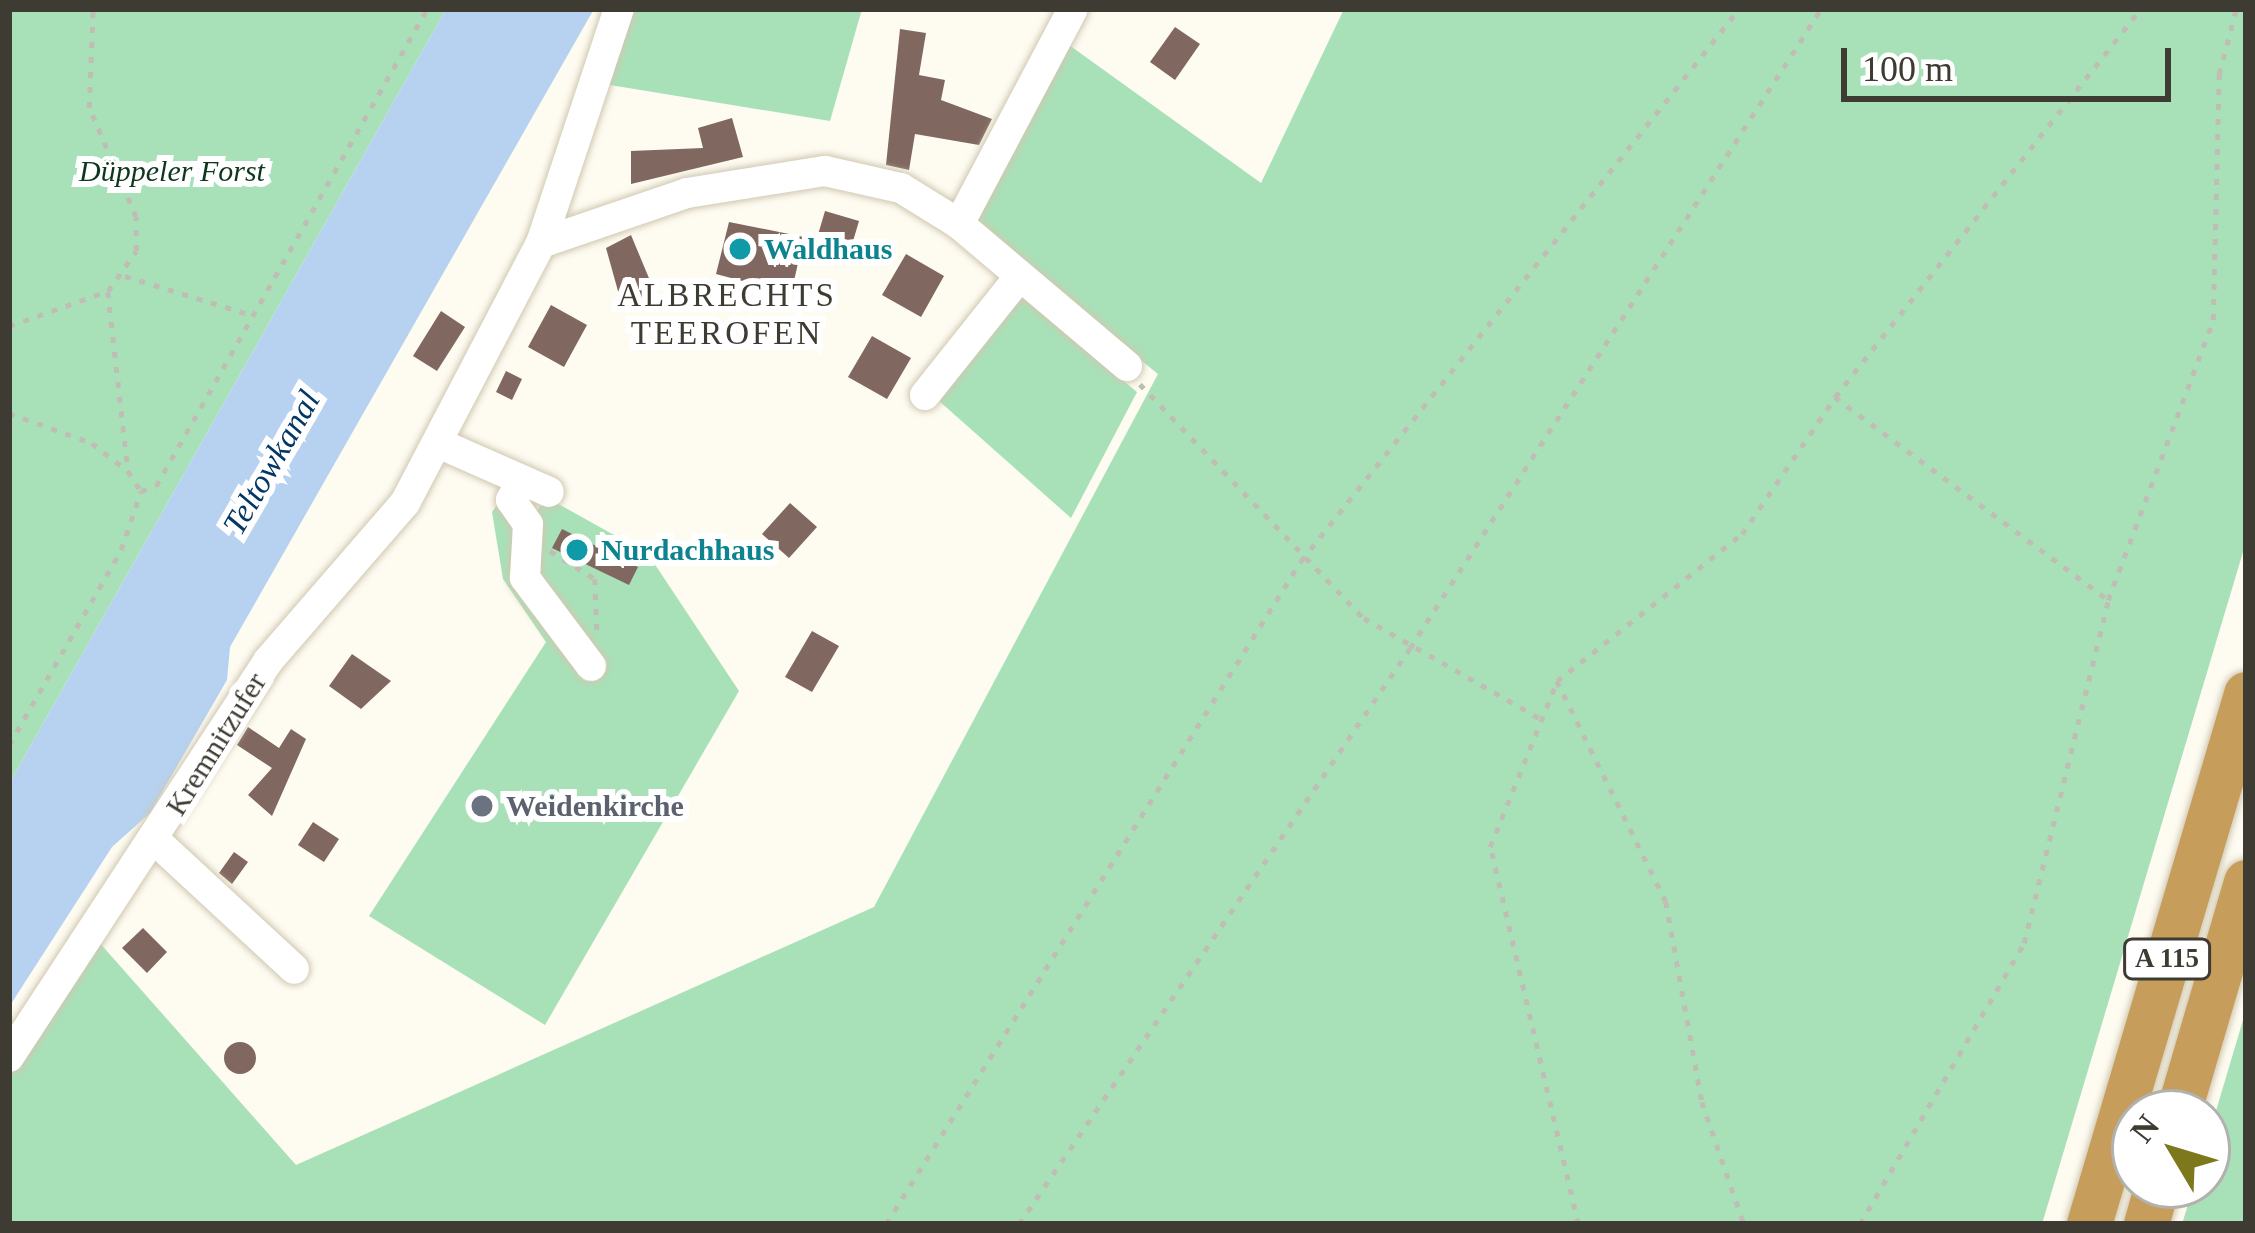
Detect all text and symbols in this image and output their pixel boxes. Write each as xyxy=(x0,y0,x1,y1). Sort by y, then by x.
scale bar xyxy=(1847,24,2177,98)
text: 100 m xyxy=(1862,49,1953,89)
park label: Düppeler Forst xyxy=(79,153,265,189)
place label: Waldhaus xyxy=(764,231,892,267)
marker: Waldhaus xyxy=(727,236,753,262)
district label: ALBRECHTS TEEROFEN xyxy=(617,276,837,354)
water label: Teltowkanal xyxy=(215,384,329,542)
place label: Nurdachhaus xyxy=(601,532,774,568)
marker: Nurdachhaus xyxy=(564,537,590,563)
street label: Kremnitzufer xyxy=(158,666,274,822)
place label: Weidenkirche xyxy=(506,788,684,824)
marker: Weidenkirche xyxy=(469,793,495,819)
road number: A 115 xyxy=(2122,938,2212,980)
north arrow xyxy=(2111,1089,2231,1209)
text: N xyxy=(2123,1108,2167,1149)

